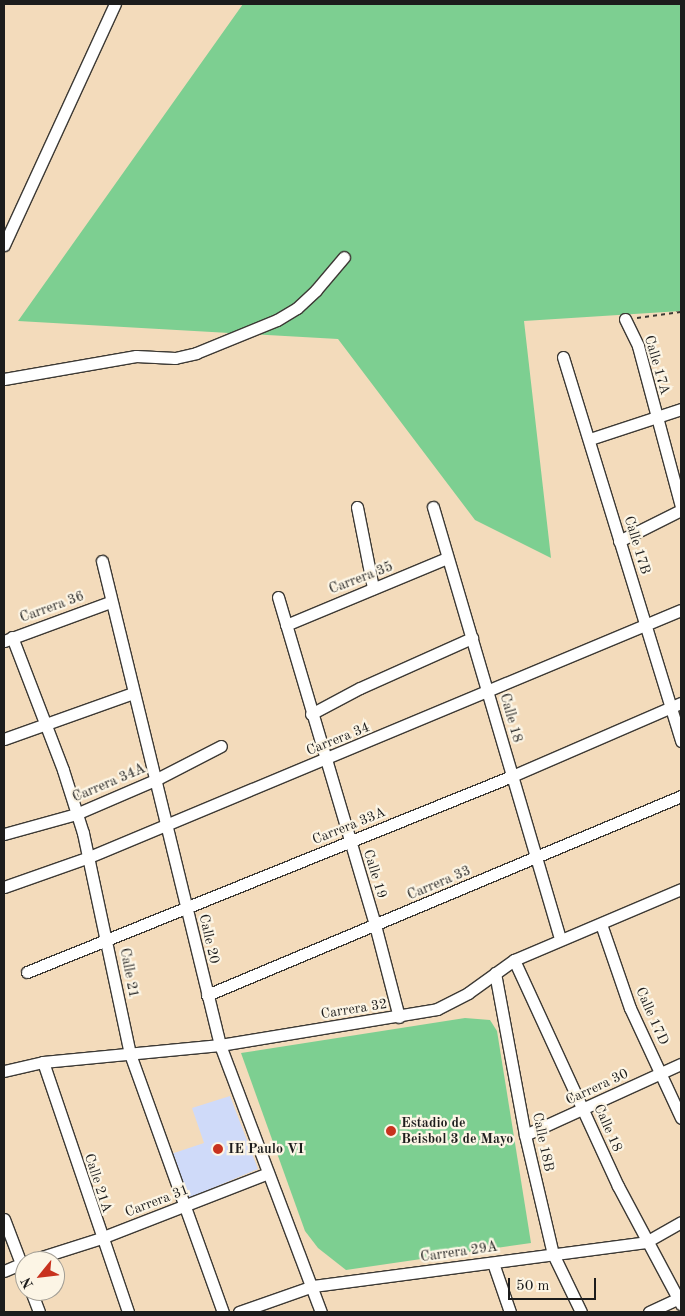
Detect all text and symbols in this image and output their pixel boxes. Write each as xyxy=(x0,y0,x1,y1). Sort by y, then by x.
street label: Calle 17A xyxy=(640,333,674,397)
street label: Calle 17B xyxy=(620,514,654,576)
street label: Carrera 35 xyxy=(327,558,395,598)
street label: Carrera 36 xyxy=(18,588,86,626)
street label: Calle 18 xyxy=(496,691,526,745)
street label: Carrera 34 xyxy=(304,719,372,759)
street label: Carrera 34A xyxy=(70,760,148,806)
street label: Carrera 33A xyxy=(310,804,388,848)
street label: Calle 19 xyxy=(360,847,390,901)
street label: Carrera 33 xyxy=(405,862,473,904)
street label: Calle 20 xyxy=(195,913,223,965)
street label: Calle 21 xyxy=(116,947,142,999)
street label: Calle 17D xyxy=(632,985,672,1047)
street label: Carrera 32 xyxy=(320,995,388,1023)
street label: Carrera 30 xyxy=(563,1065,631,1109)
street label: Calle 18 xyxy=(590,1102,626,1154)
street label: Calle 18B xyxy=(529,1111,557,1173)
place label: Estadio de Beisbol 3 de Mayo xyxy=(401,1115,513,1148)
marker: Estadio de Beisbol 3 de Mayo xyxy=(385,1125,397,1137)
place label: IE Paulo VI xyxy=(228,1141,304,1157)
marker: IE Paulo VI xyxy=(212,1143,224,1155)
street label: Calle 21A xyxy=(81,1151,115,1215)
street label: Carrera 31 xyxy=(123,1181,191,1221)
street label: Carrera 29A xyxy=(419,1238,499,1266)
north arrow xyxy=(15,1251,65,1301)
scale bar xyxy=(510,1268,598,1300)
text: N xyxy=(19,1275,36,1291)
text: 50 m xyxy=(516,1279,550,1294)

